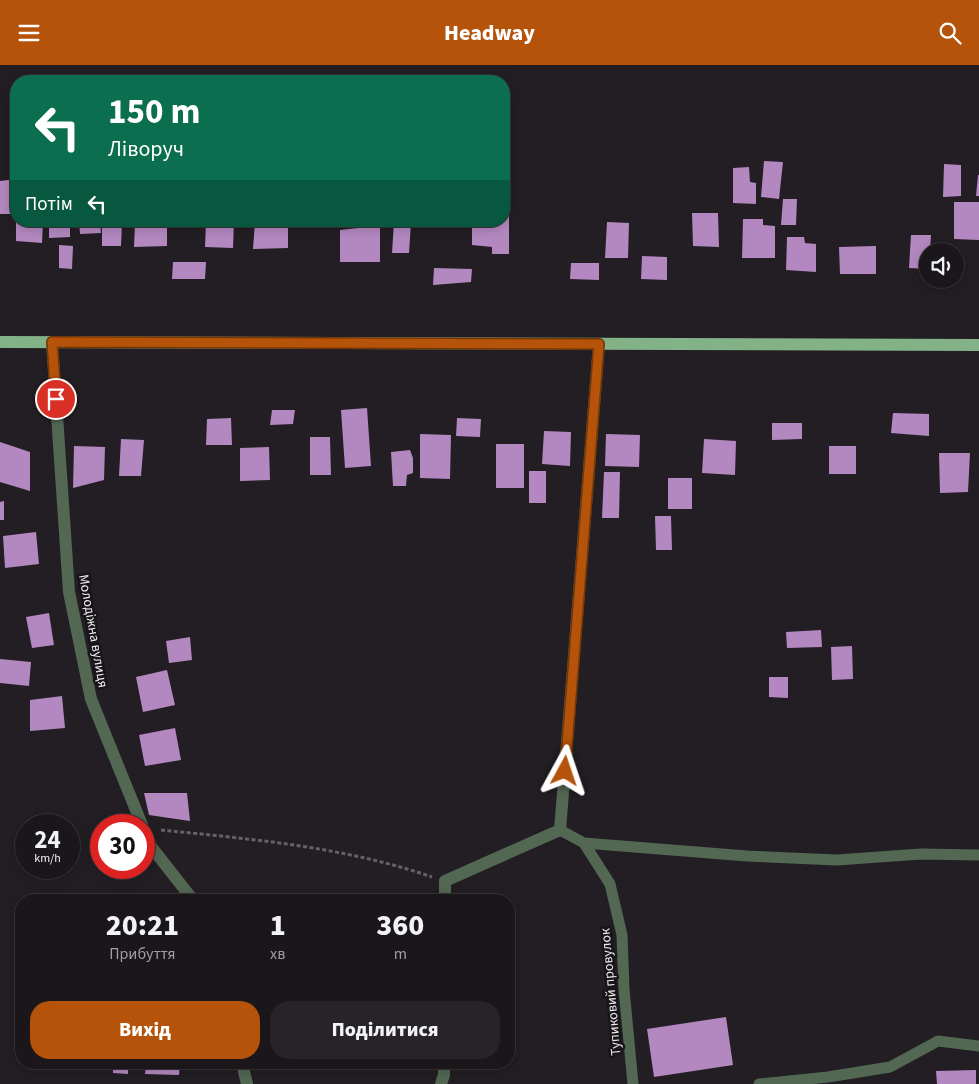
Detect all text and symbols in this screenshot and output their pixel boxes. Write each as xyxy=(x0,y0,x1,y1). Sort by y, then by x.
text: Headway xyxy=(444,17,535,49)
icon: menu xyxy=(15,19,43,47)
icon: search xyxy=(936,19,964,47)
text: 150 m xyxy=(108,87,200,137)
icon: left xyxy=(25,95,90,160)
text: Ліворуч xyxy=(108,133,184,165)
icon: left xyxy=(83,190,111,218)
text: Потім xyxy=(25,191,73,218)
map controls xyxy=(919,243,964,288)
button: sound xyxy=(919,243,964,288)
pin xyxy=(35,378,77,420)
icon: arrive xyxy=(42,385,70,413)
street label: Молодіжна вулиця xyxy=(73,573,113,689)
position arrow xyxy=(538,744,590,796)
speed limit sign: 30 xyxy=(90,814,155,879)
text: 24 xyxy=(34,822,61,858)
text: km/h xyxy=(34,850,61,867)
text: 20:21 xyxy=(106,904,179,947)
text: 1 xyxy=(270,904,286,947)
text: 360 xyxy=(376,904,424,947)
street label: Тупиковий провулок xyxy=(595,927,627,1056)
text: Прибуття xyxy=(109,943,176,965)
text: хв xyxy=(270,943,285,965)
text: m xyxy=(394,943,407,965)
button: Вихід xyxy=(30,1001,260,1059)
button: Поділитися xyxy=(270,1001,500,1059)

